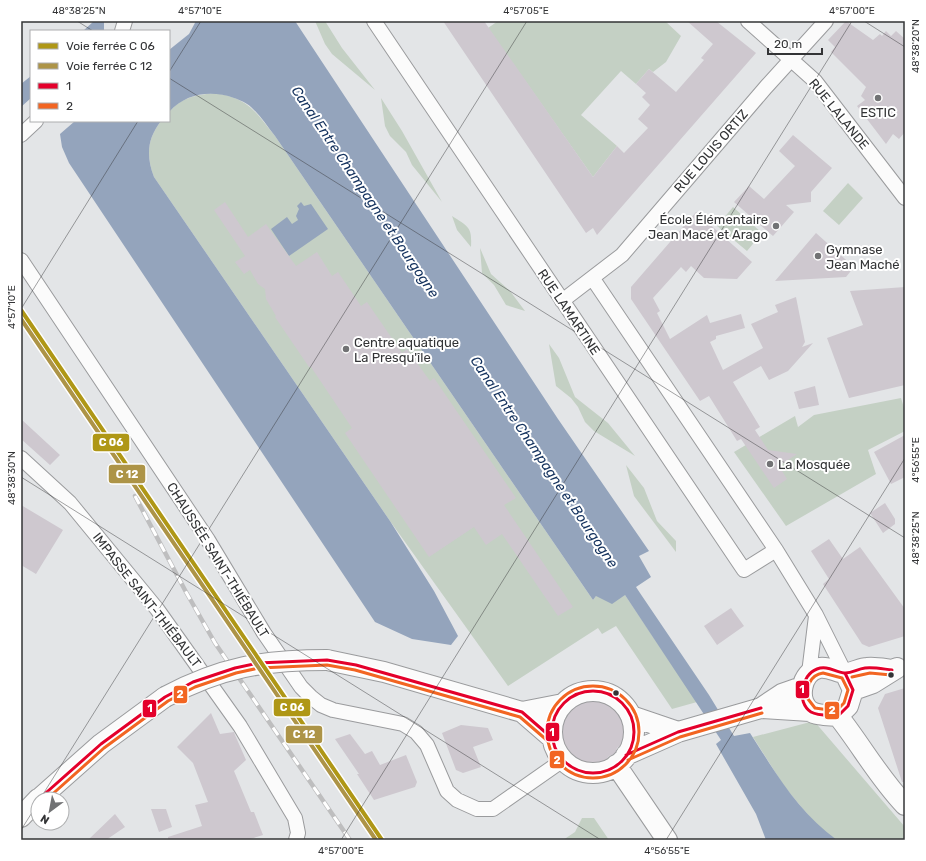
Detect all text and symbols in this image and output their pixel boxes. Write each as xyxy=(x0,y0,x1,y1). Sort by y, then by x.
text: 48°38'25"N xyxy=(52,5,106,17)
text: 4°57'10"E xyxy=(178,5,222,17)
text: 4°57'05"E xyxy=(503,5,549,17)
text: 4°57'00"E xyxy=(829,5,875,17)
text: 48°38'20"N xyxy=(910,19,922,73)
legend xyxy=(30,30,170,122)
scale bar xyxy=(768,30,822,56)
text: 20 m xyxy=(774,37,802,51)
text: Voie ferrée C 06 xyxy=(66,39,155,53)
text: Voie ferrée C 12 xyxy=(66,59,152,73)
street label: RUE LALANDE xyxy=(806,76,872,152)
text: 1 xyxy=(66,79,71,93)
water label: Canal Entre Champagne et Bourgogne xyxy=(288,83,443,301)
marker: ESTIC xyxy=(873,93,883,103)
text: 2 xyxy=(66,99,73,113)
place label: ESTIC xyxy=(860,105,896,120)
street label: RUE LOUIS ORTIZ xyxy=(671,106,751,195)
place label: École Élémentaire Jean Macé et Arago xyxy=(648,212,768,243)
marker: École Élémentaire Jean Macé et Arago xyxy=(771,221,781,231)
place label: Gymnase Jean Maché xyxy=(826,242,900,272)
marker: Gymnase Jean Maché xyxy=(813,251,823,261)
street label: RUE LAMARTINE xyxy=(535,266,603,358)
text: 4°57'10"E xyxy=(6,285,18,329)
place label: Centre aquatique La Presqu'île xyxy=(354,335,459,365)
marker: Centre aquatique La Presqu'île xyxy=(341,344,351,354)
water label: Canal Entre Champagne et Bourgogne xyxy=(467,353,622,571)
line badge: C 06 xyxy=(92,433,130,452)
text: C 06 xyxy=(99,436,123,449)
text: 4°56'55"E xyxy=(910,437,922,483)
text: 48°38'30"N xyxy=(6,451,18,505)
place label: La Mosquée xyxy=(778,457,850,472)
marker: La Mosquée xyxy=(765,459,775,469)
line badge: C 12 xyxy=(108,464,146,484)
text: C 12 xyxy=(116,468,138,481)
street label: CHAUSSÉE SAINT-THIÉBAULT xyxy=(164,480,272,641)
text: 48°38'25"N xyxy=(910,511,922,565)
street label: IMPASSE SAINT-THIÉBAULT xyxy=(90,530,205,671)
unlabelled marker xyxy=(886,670,896,680)
line badge: 1 xyxy=(795,680,810,699)
text: 1 xyxy=(799,683,805,696)
line badge: 2 xyxy=(173,685,188,704)
text: 2 xyxy=(176,688,184,701)
unlabelled marker xyxy=(611,688,621,698)
line badge: C 06 xyxy=(273,698,311,717)
line badge: 1 xyxy=(142,699,157,718)
text: C 06 xyxy=(280,701,304,714)
line badge: 2 xyxy=(824,701,840,720)
text: 1 xyxy=(147,702,153,715)
text: 2 xyxy=(828,704,836,717)
line badge: 1 xyxy=(545,722,560,742)
line badge: C 12 xyxy=(285,725,323,744)
text: 1 xyxy=(549,726,555,739)
text: C 12 xyxy=(293,728,315,741)
line badge: 2 xyxy=(549,750,565,769)
text: 2 xyxy=(553,754,561,767)
north arrow xyxy=(30,791,70,831)
text: N xyxy=(38,811,52,827)
text: 4°57'00"E xyxy=(318,845,364,857)
text: 4°56'55"E xyxy=(644,845,690,857)

